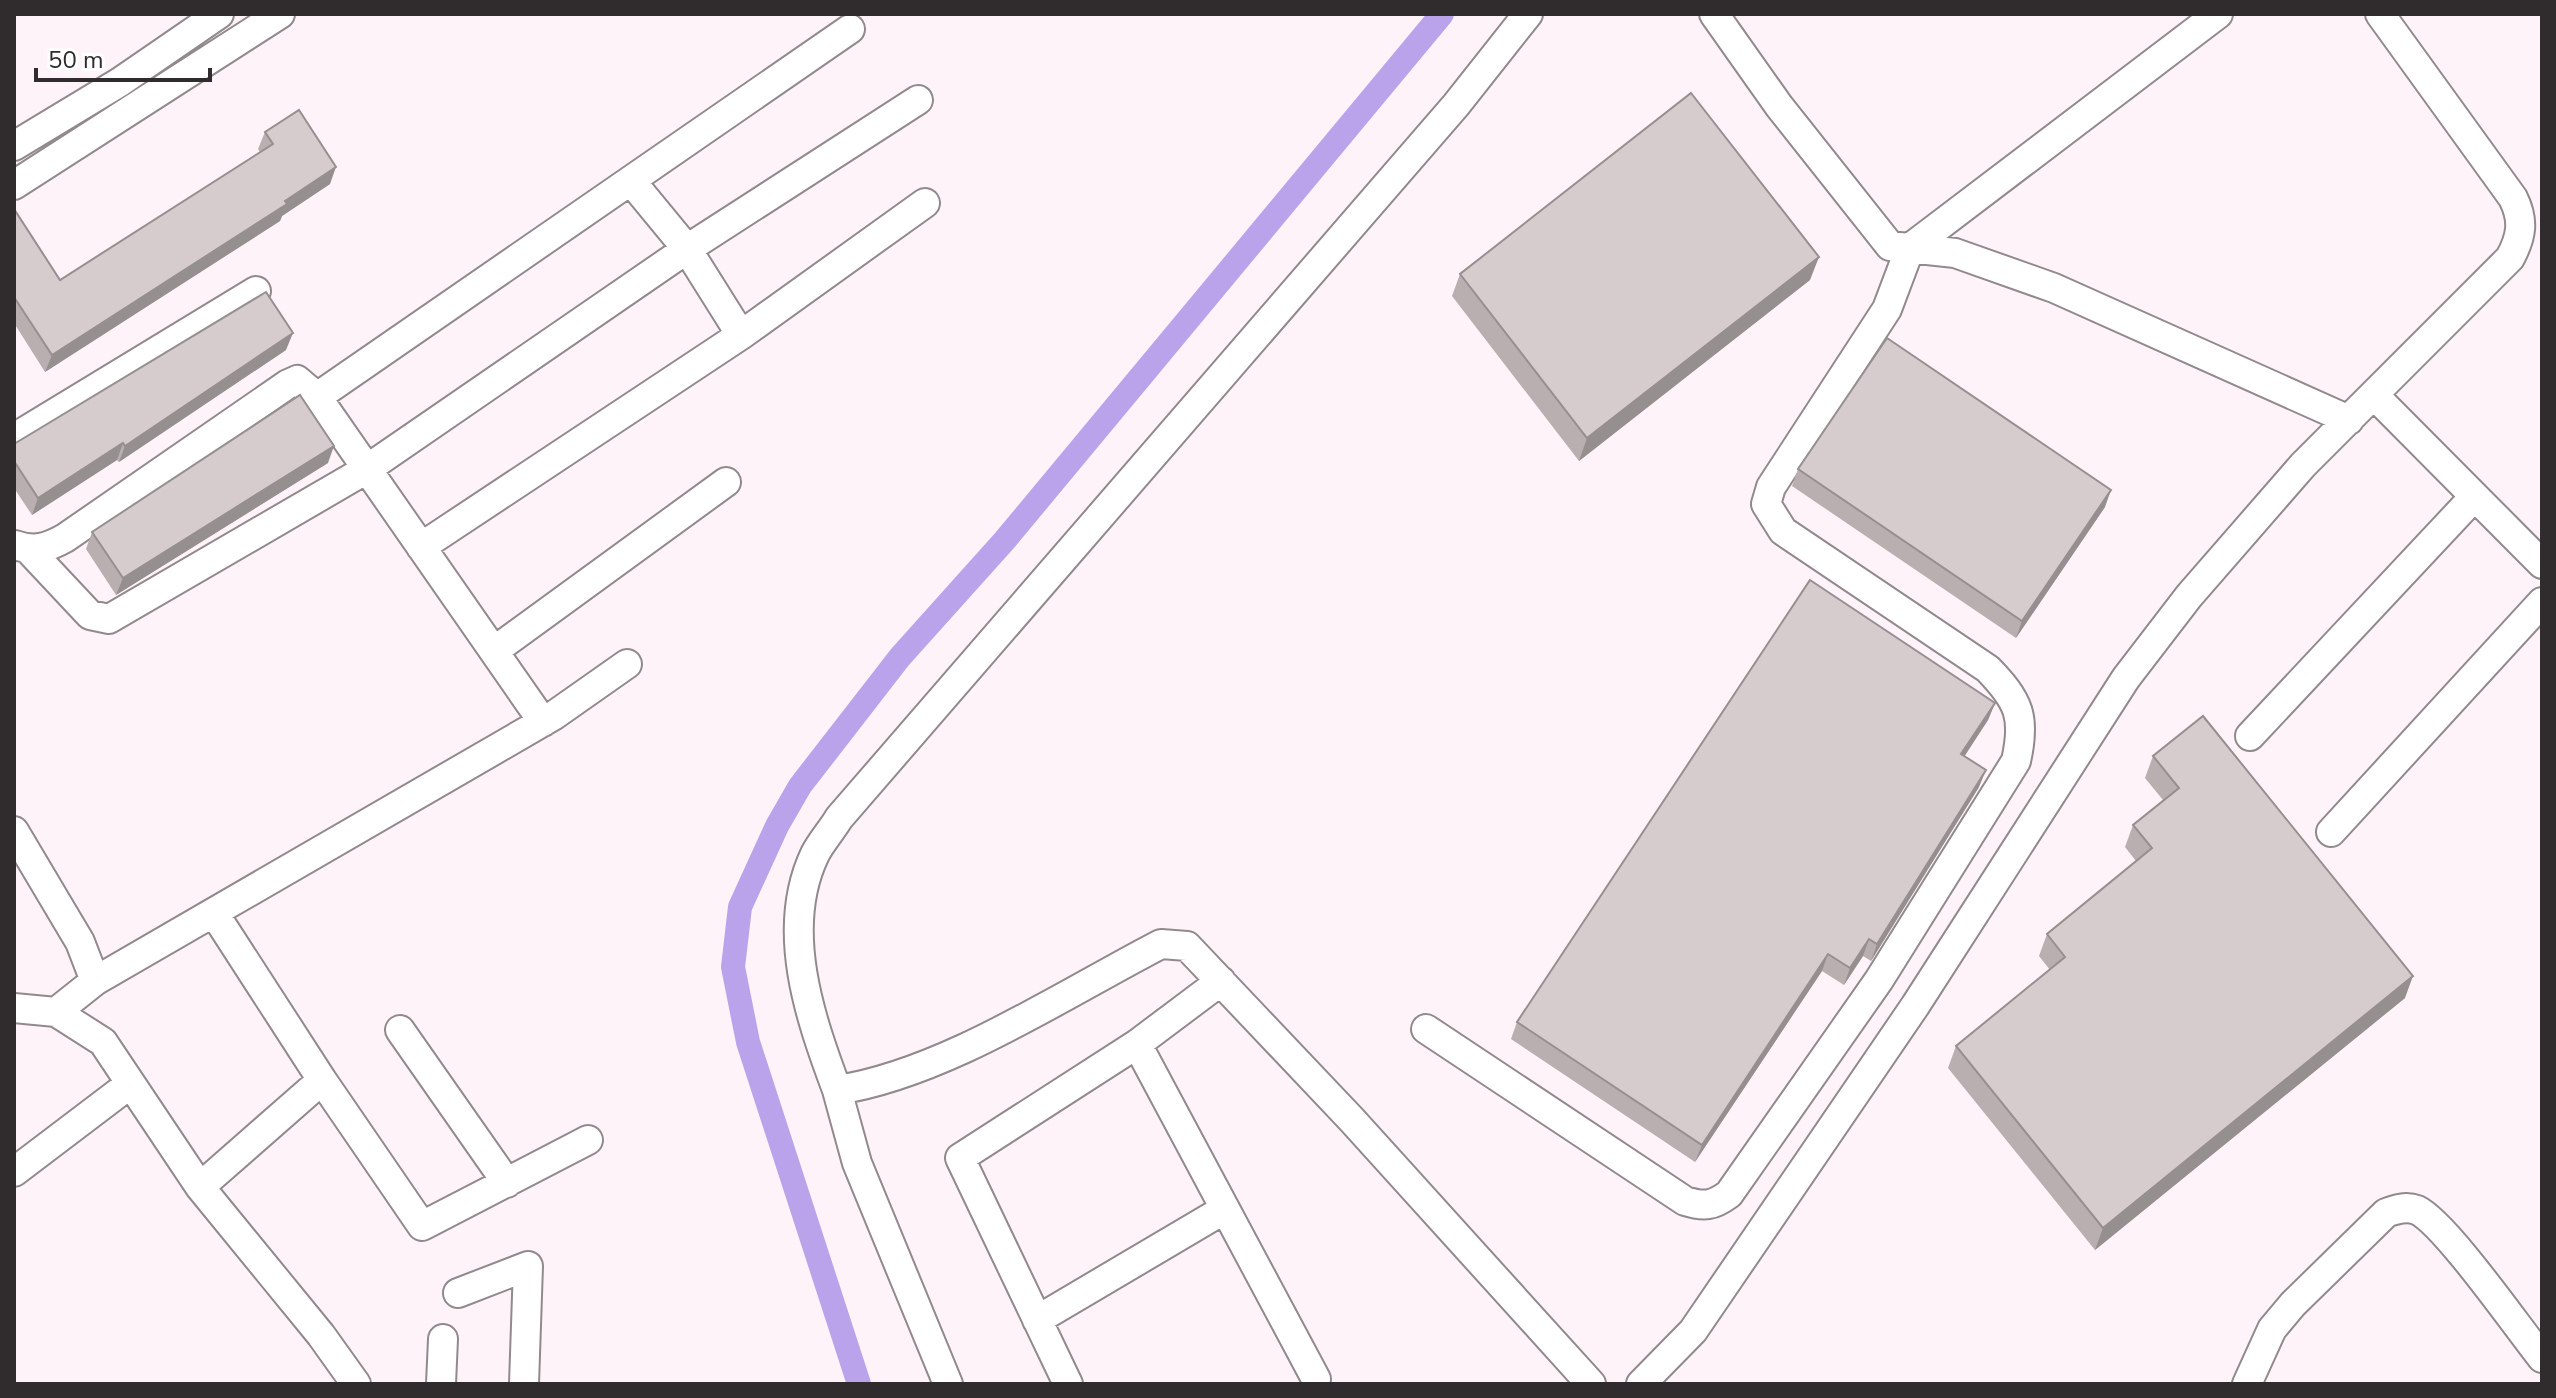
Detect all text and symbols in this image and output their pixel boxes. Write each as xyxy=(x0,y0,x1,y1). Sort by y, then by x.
scale bar xyxy=(36,32,210,82)
text: 50 m xyxy=(48,44,104,76)

